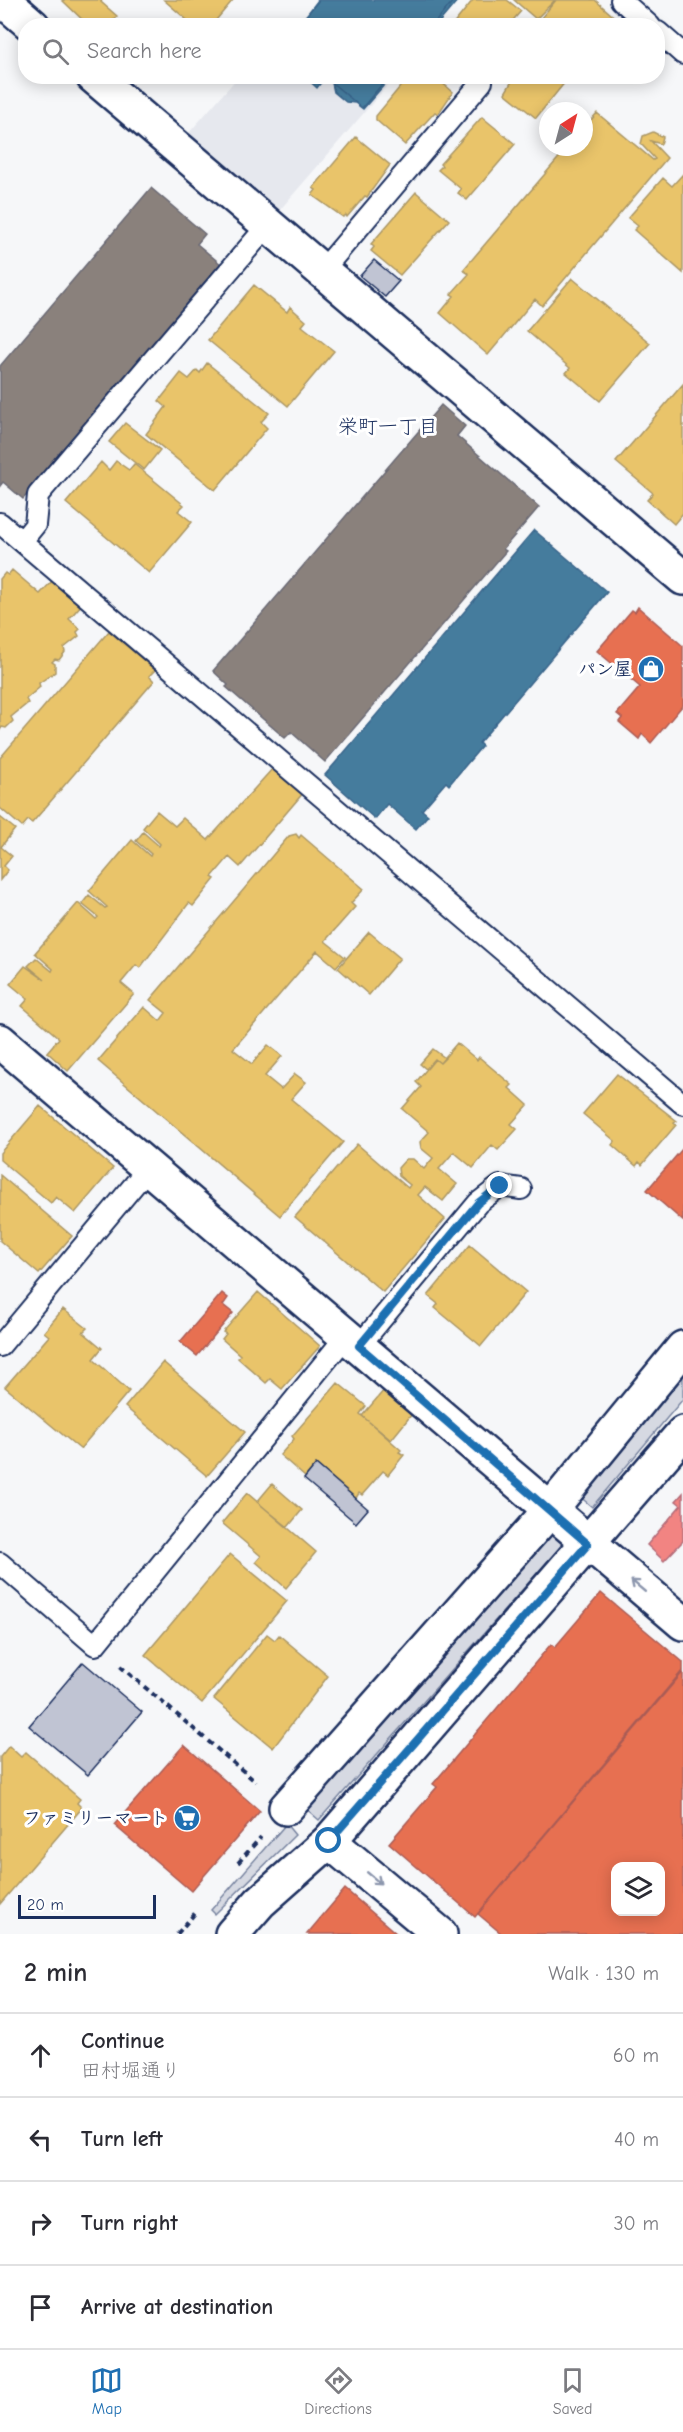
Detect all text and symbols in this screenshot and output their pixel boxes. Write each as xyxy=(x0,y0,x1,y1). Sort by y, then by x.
search box xyxy=(18,18,665,84)
icon: search xyxy=(39,35,72,68)
text: Search here xyxy=(87,38,202,64)
north arrow xyxy=(539,102,593,156)
district label: 栄町一丁目 xyxy=(338,415,438,438)
shop icon: パン屋 xyxy=(636,654,666,684)
place label: パン屋 xyxy=(578,659,632,680)
route end xyxy=(486,1172,512,1198)
one-way arrow xyxy=(630,1579,646,1592)
supermarket icon: ファミリーマート xyxy=(172,1803,202,1833)
place label: ファミリーマート xyxy=(23,1808,168,1829)
route start xyxy=(315,1827,341,1853)
map controls xyxy=(611,1862,665,1916)
button: layers xyxy=(611,1862,665,1916)
one-way arrow xyxy=(366,1871,381,1885)
scale bar xyxy=(18,1892,156,1920)
text: 20 m xyxy=(27,1896,64,1914)
text: 2 min xyxy=(24,1958,87,1988)
text: Walk · 130 m xyxy=(548,1962,659,1985)
text: Continue xyxy=(81,2028,164,2054)
icon: ahead xyxy=(24,2039,57,2072)
text: 60 m xyxy=(613,2044,659,2067)
text: 田村堀通り xyxy=(81,2059,181,2082)
icon: left xyxy=(24,2123,57,2156)
text: Turn left xyxy=(81,2126,163,2152)
text: 40 m xyxy=(614,2128,659,2151)
icon: right xyxy=(24,2207,57,2240)
text: Turn right xyxy=(81,2210,178,2236)
text: 30 m xyxy=(613,2212,659,2235)
icon: arrive xyxy=(24,2291,57,2324)
text: Arrive at destination xyxy=(81,2294,273,2320)
tab: Map xyxy=(90,2364,123,2418)
tab: Directions xyxy=(304,2364,372,2418)
tab: Saved xyxy=(553,2364,593,2418)

